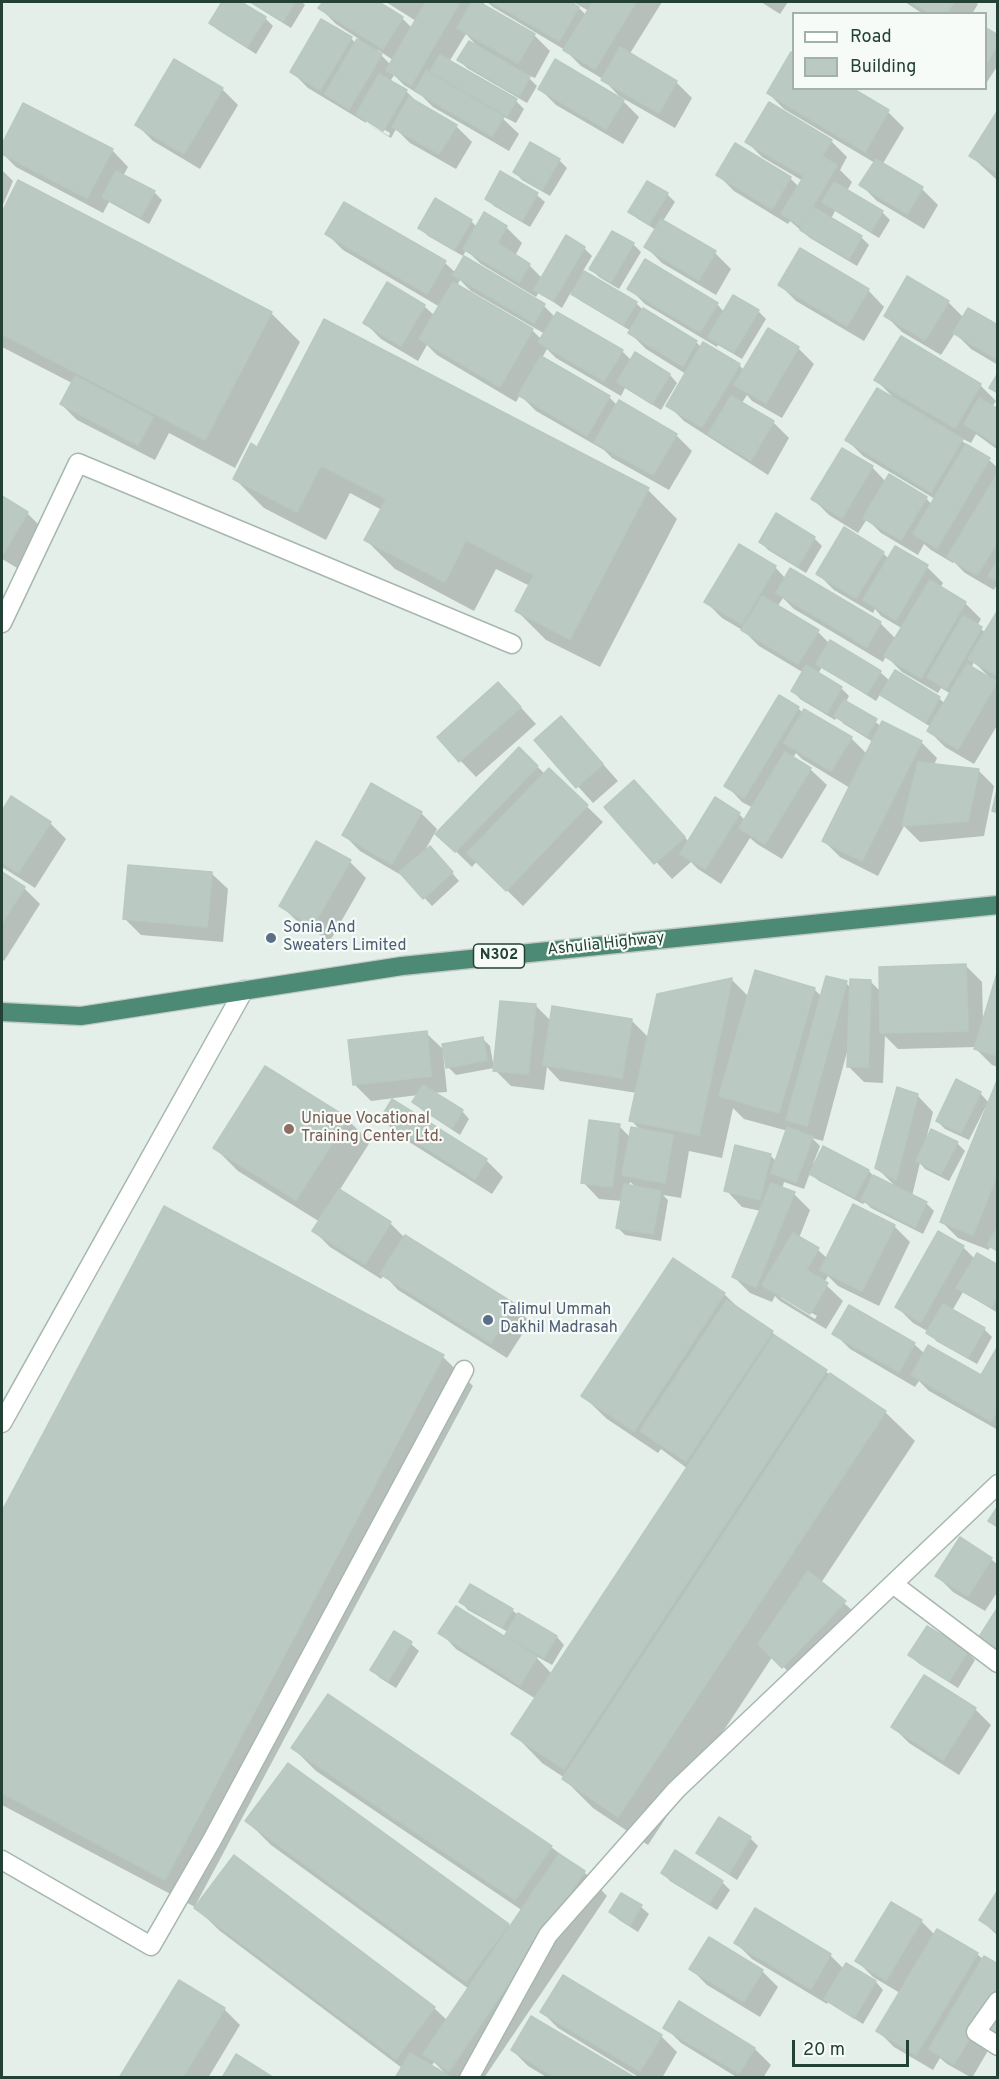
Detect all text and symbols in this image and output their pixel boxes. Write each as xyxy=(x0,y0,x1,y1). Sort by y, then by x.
legend xyxy=(792,12,987,90)
text: Road xyxy=(850,26,892,49)
text: Building xyxy=(850,56,916,79)
place label: Sonia And Sweaters Limited xyxy=(283,919,406,957)
street label: Ashulia Highway xyxy=(546,929,666,961)
marker: Sonia And Sweaters Limited xyxy=(264,931,278,945)
road number: N302 xyxy=(474,944,524,968)
place label: Unique Vocational Training Center Ltd. xyxy=(301,1110,442,1148)
marker: Unique Vocational Training Center Ltd. xyxy=(282,1122,296,1136)
place label: Talimul Ummah Dakhil Madrasah xyxy=(500,1301,618,1339)
marker: Talimul Ummah Dakhil Madrasah xyxy=(481,1313,495,1327)
scale bar xyxy=(795,2028,912,2066)
text: 20 m xyxy=(803,2039,845,2062)

